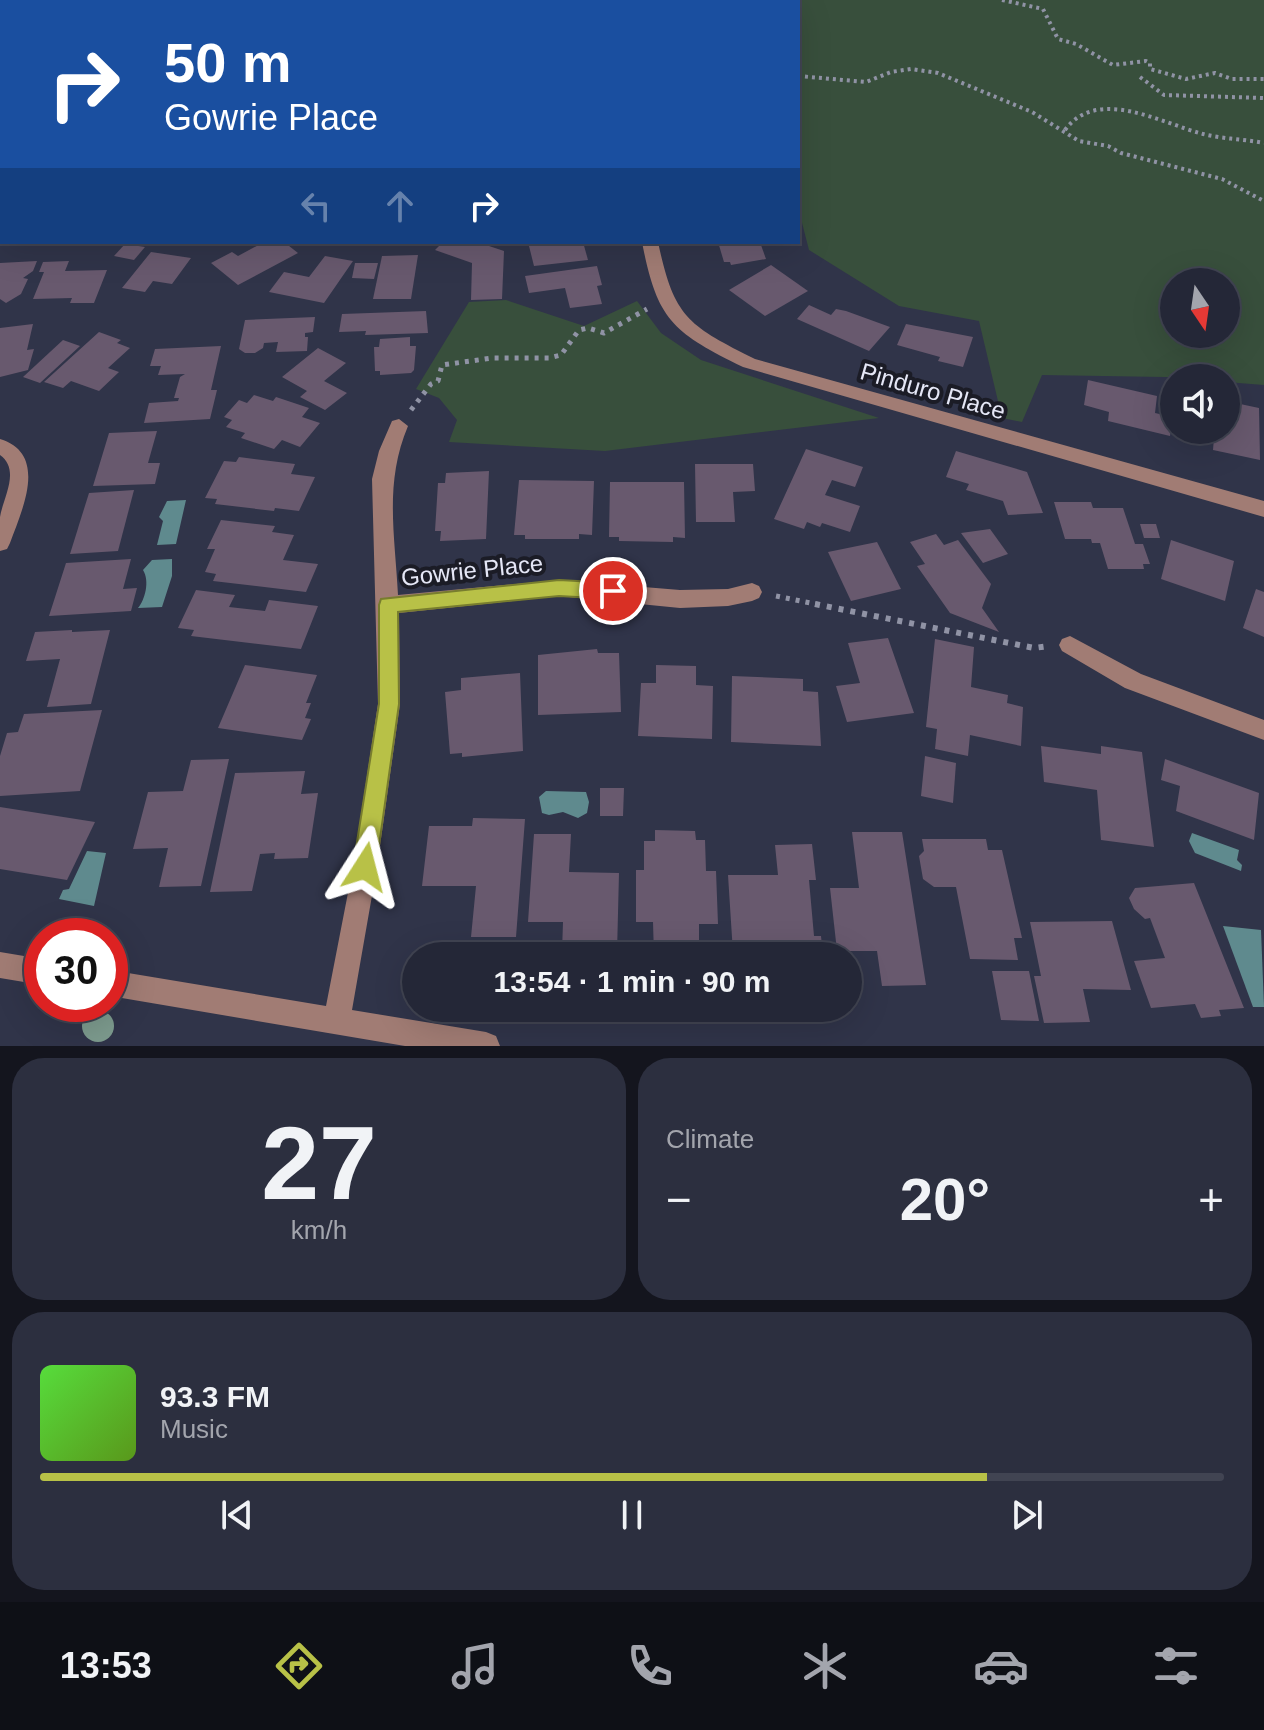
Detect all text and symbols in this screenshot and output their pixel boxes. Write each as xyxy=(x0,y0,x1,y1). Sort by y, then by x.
text: 50 m xyxy=(164,31,292,94)
icon: right xyxy=(32,32,136,136)
text: Gowrie Place xyxy=(164,97,378,138)
icon: left xyxy=(294,184,338,228)
icon: ahead xyxy=(378,184,422,228)
icon: right xyxy=(462,184,506,228)
north arrow xyxy=(1160,268,1240,348)
map controls xyxy=(1160,268,1240,444)
street label: Pinduro Place xyxy=(857,357,1009,425)
button: sound xyxy=(1160,364,1240,444)
street label: Gowrie Place xyxy=(400,549,544,591)
pin xyxy=(579,557,647,625)
icon: arrive xyxy=(591,569,635,613)
position arrow xyxy=(323,825,407,909)
speed limit sign: 30 xyxy=(24,918,128,1022)
text: 13:54 · 1 min · 90 m xyxy=(494,965,770,998)
text: 27 xyxy=(261,1105,377,1221)
text: Climate xyxy=(666,1124,754,1154)
text: 20° xyxy=(900,1166,990,1233)
text: − xyxy=(666,1175,692,1224)
text: + xyxy=(1198,1175,1224,1224)
text: km/h xyxy=(291,1215,347,1245)
text: 93.3 FM xyxy=(160,1380,270,1413)
text: Music xyxy=(160,1414,228,1444)
icon: previous xyxy=(215,1493,259,1537)
icon: pause xyxy=(610,1493,654,1537)
icon: next xyxy=(1005,1493,1049,1537)
icon: directions xyxy=(271,1638,327,1694)
icon: music xyxy=(447,1638,503,1694)
icon: phone xyxy=(622,1638,678,1694)
icon: climate xyxy=(797,1638,853,1694)
icon: car xyxy=(973,1638,1029,1694)
icon: filters xyxy=(1148,1638,1204,1694)
text: 13:53 xyxy=(60,1645,152,1686)

